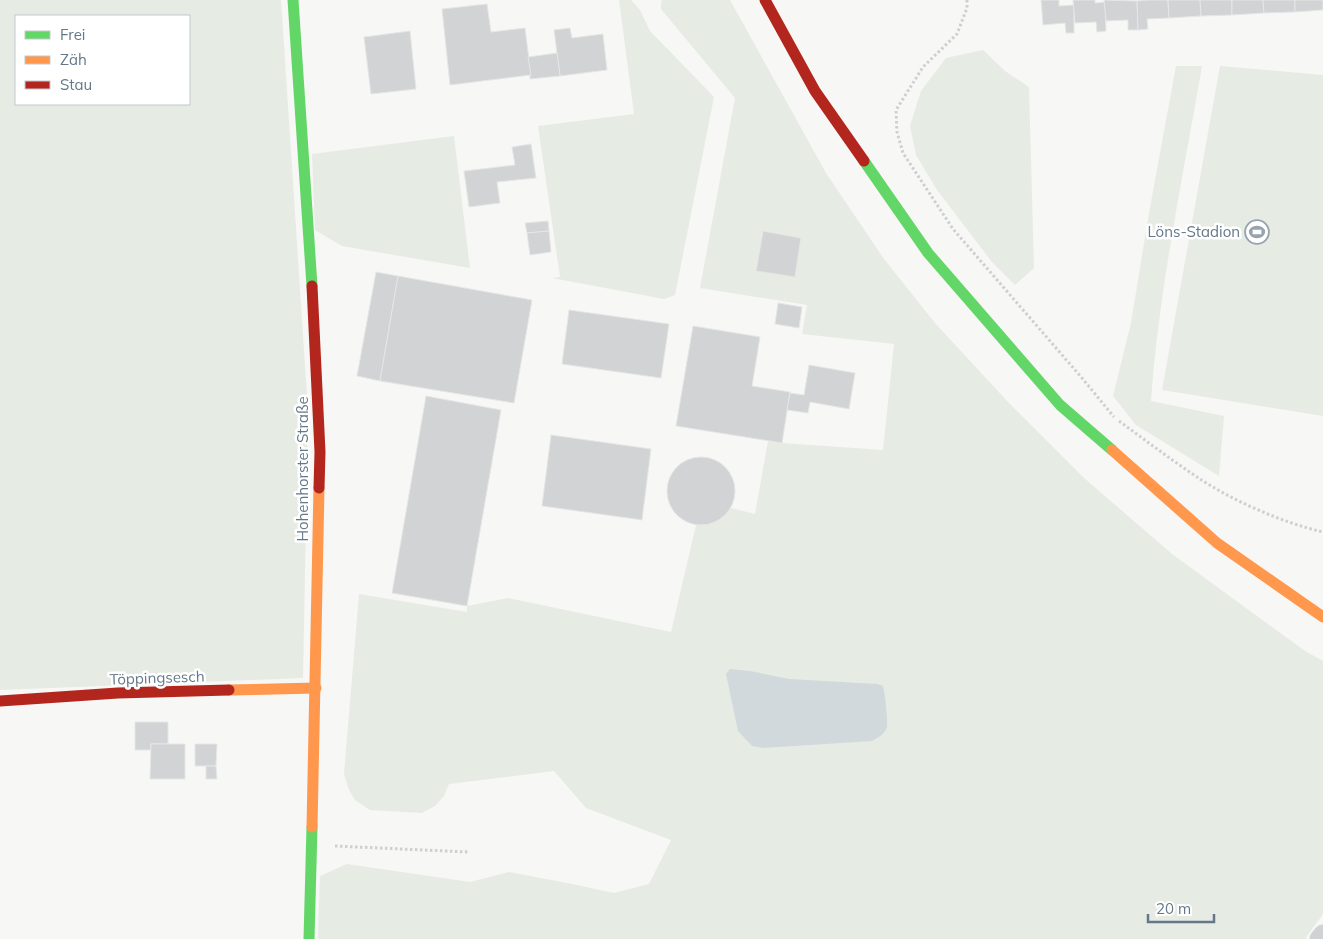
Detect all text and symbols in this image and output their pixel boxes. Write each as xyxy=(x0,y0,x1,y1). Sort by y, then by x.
legend xyxy=(15,15,190,105)
text: Frei xyxy=(60,25,85,44)
text: Zäh xyxy=(60,50,87,69)
text: Stau xyxy=(60,75,92,94)
sports icon: Löns-Stadion xyxy=(1244,219,1270,245)
place label: Löns-Stadion xyxy=(1147,222,1240,241)
street label: Hohenhorster Straße xyxy=(293,396,312,542)
street label: Töppingsesch xyxy=(109,666,205,689)
scale bar xyxy=(1148,892,1214,924)
text: 20 m xyxy=(1156,899,1191,918)

